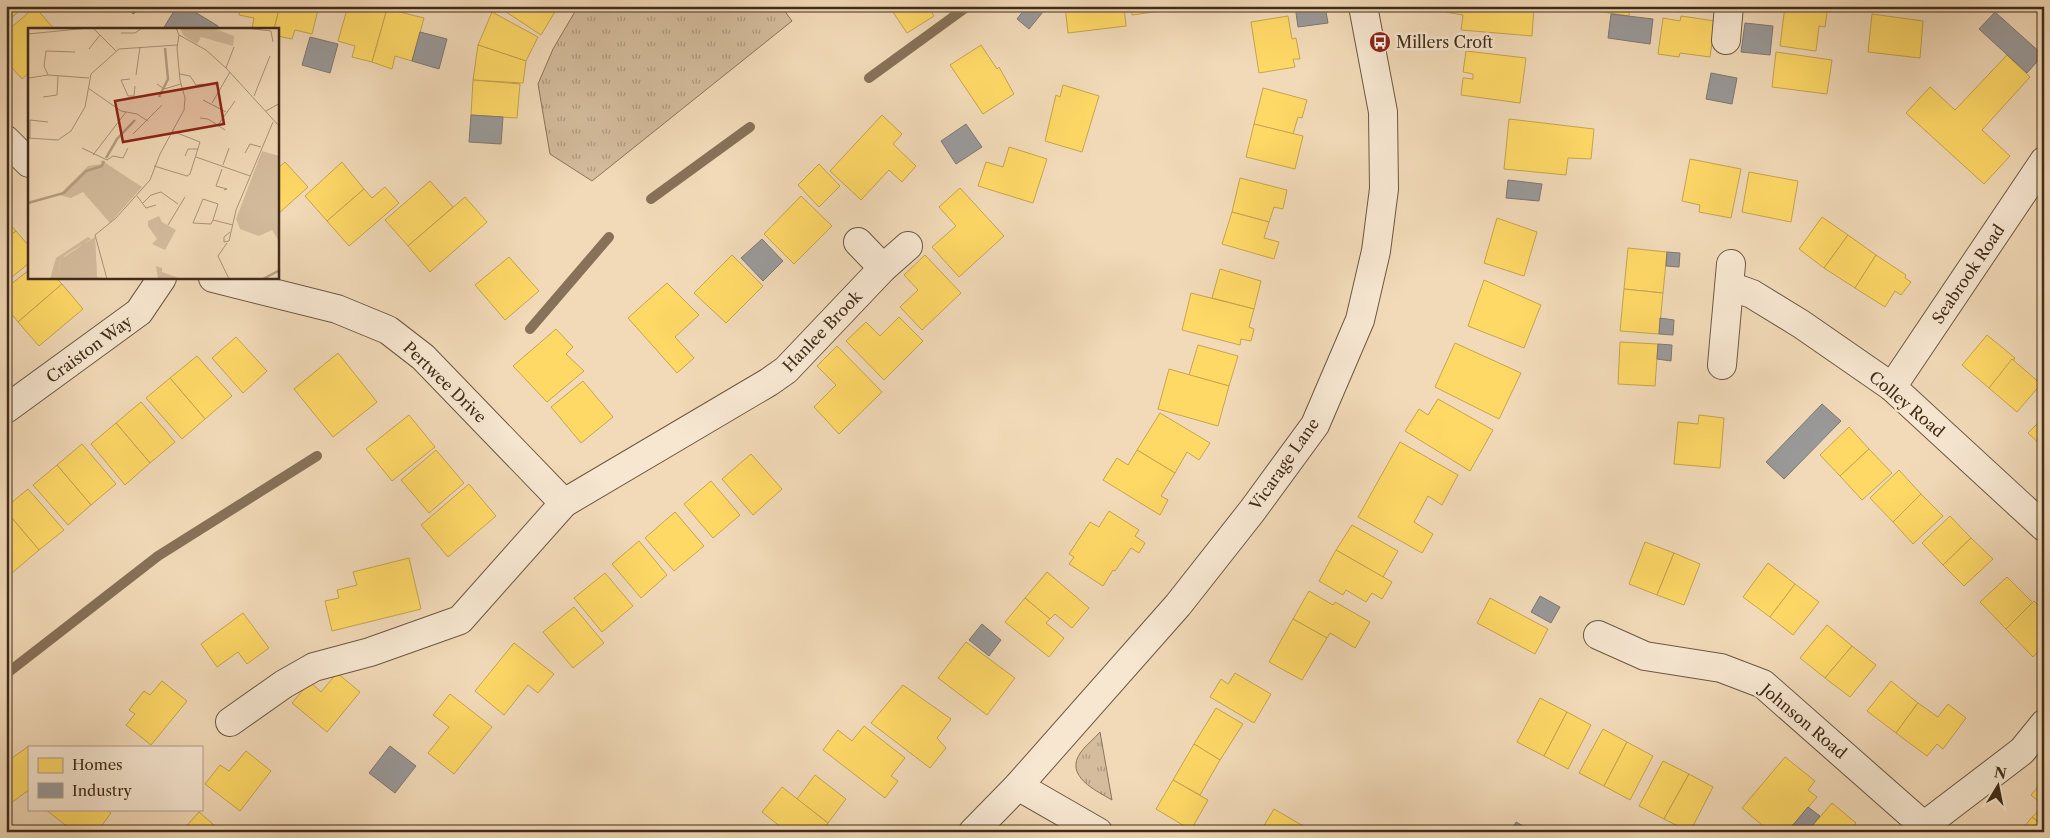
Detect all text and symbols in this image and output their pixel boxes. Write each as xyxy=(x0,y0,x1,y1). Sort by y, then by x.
inset map xyxy=(28,28,279,279)
bus stop icon: Millers Croft xyxy=(1368,30,1392,54)
place label: Millers Croft xyxy=(1396,32,1493,52)
street label: Seabrook Road xyxy=(1927,220,2009,327)
street label: Hanlee Brook xyxy=(778,286,866,376)
street label: Craiston Way xyxy=(42,310,137,387)
street label: Pertwee Drive xyxy=(399,337,491,427)
street label: Colley Road xyxy=(1865,367,1949,442)
street label: Vicarage Lane xyxy=(1244,414,1323,515)
street label: Johnson Road xyxy=(1755,677,1851,763)
legend xyxy=(28,746,202,810)
text: Homes xyxy=(72,755,123,774)
north arrow xyxy=(1972,760,2022,810)
text: N xyxy=(1993,763,2008,783)
text: Industry xyxy=(72,781,132,800)

